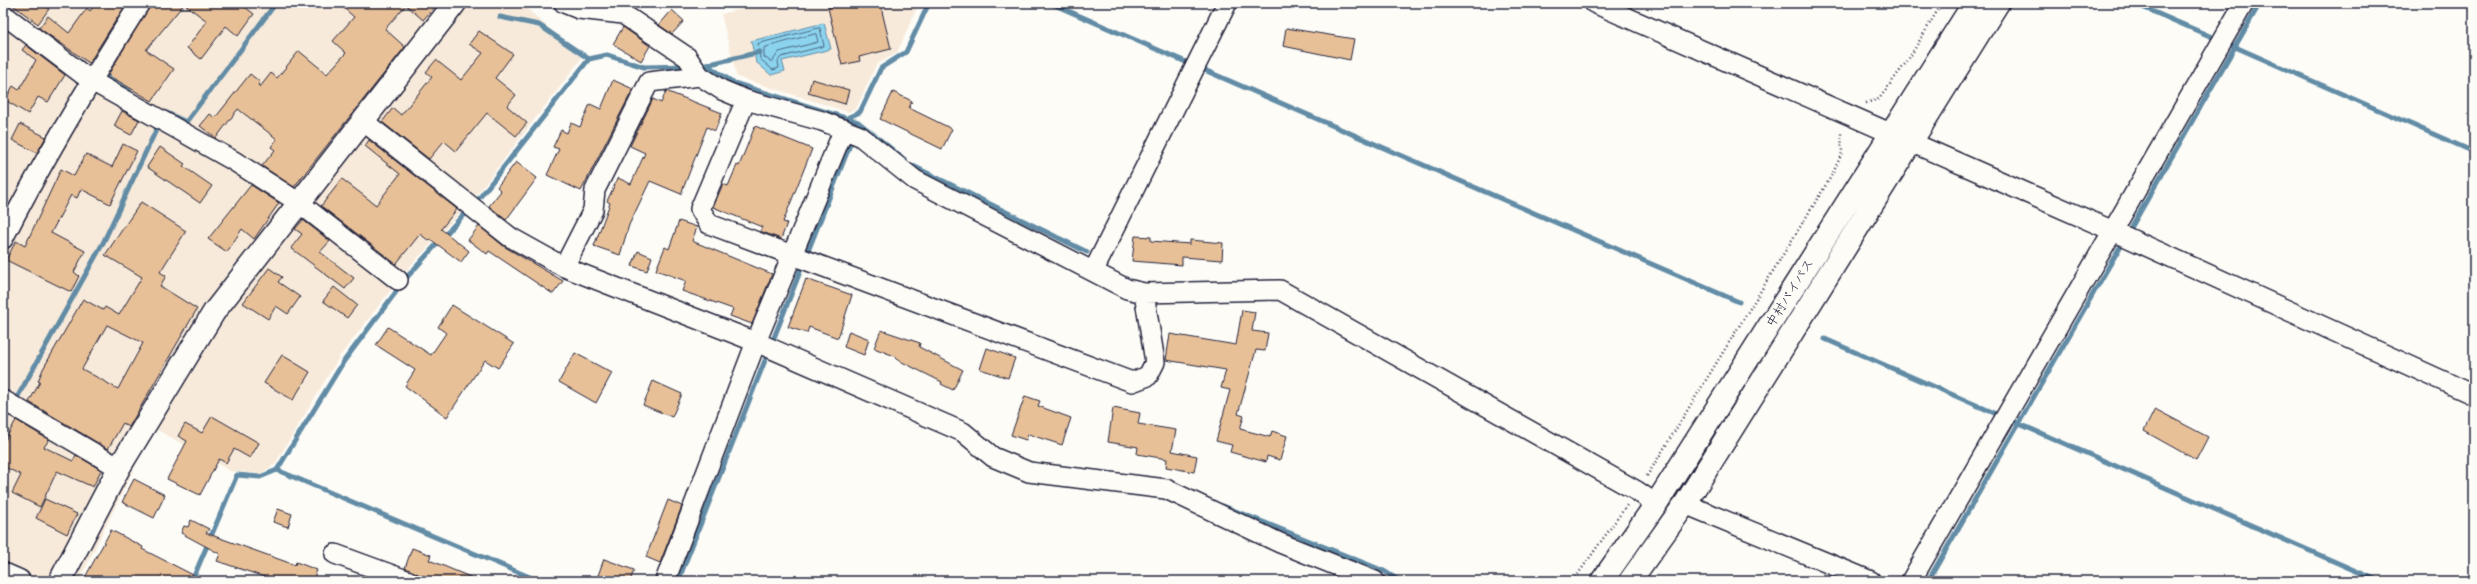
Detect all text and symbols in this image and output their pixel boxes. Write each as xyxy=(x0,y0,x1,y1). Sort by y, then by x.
street label: 中村バイパス xyxy=(1762,255,1818,331)

